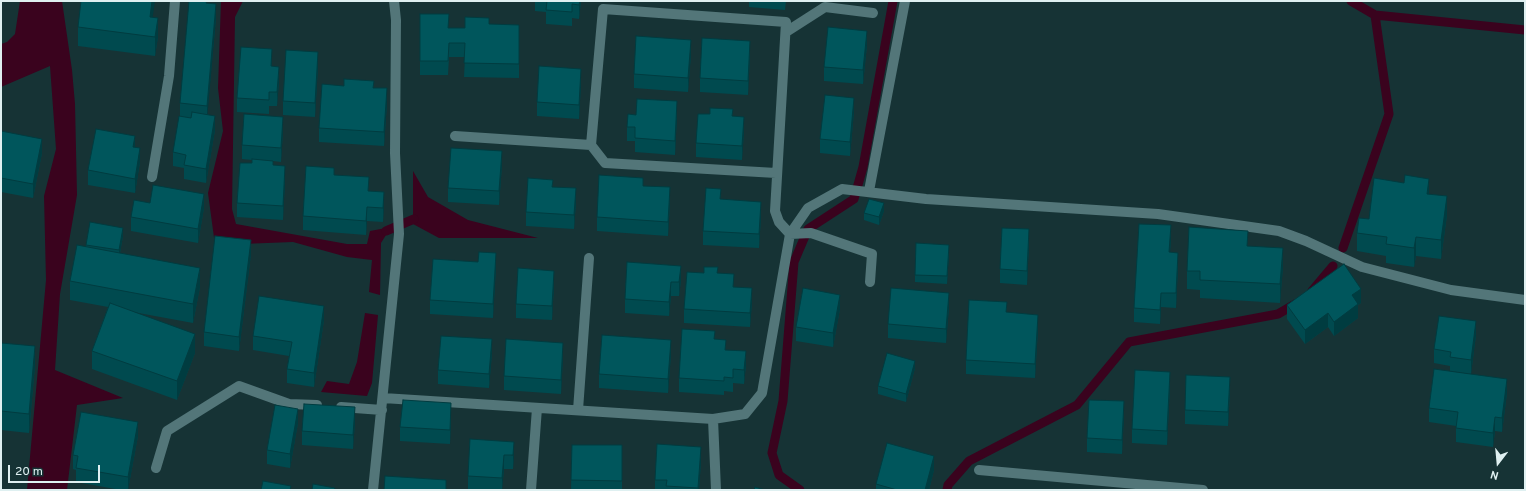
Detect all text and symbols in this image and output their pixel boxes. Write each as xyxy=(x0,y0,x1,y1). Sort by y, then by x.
north arrow xyxy=(1478,443,1518,483)
scale bar xyxy=(10,457,102,483)
text: 20 m xyxy=(15,464,43,480)
text: N xyxy=(1489,467,1500,482)

